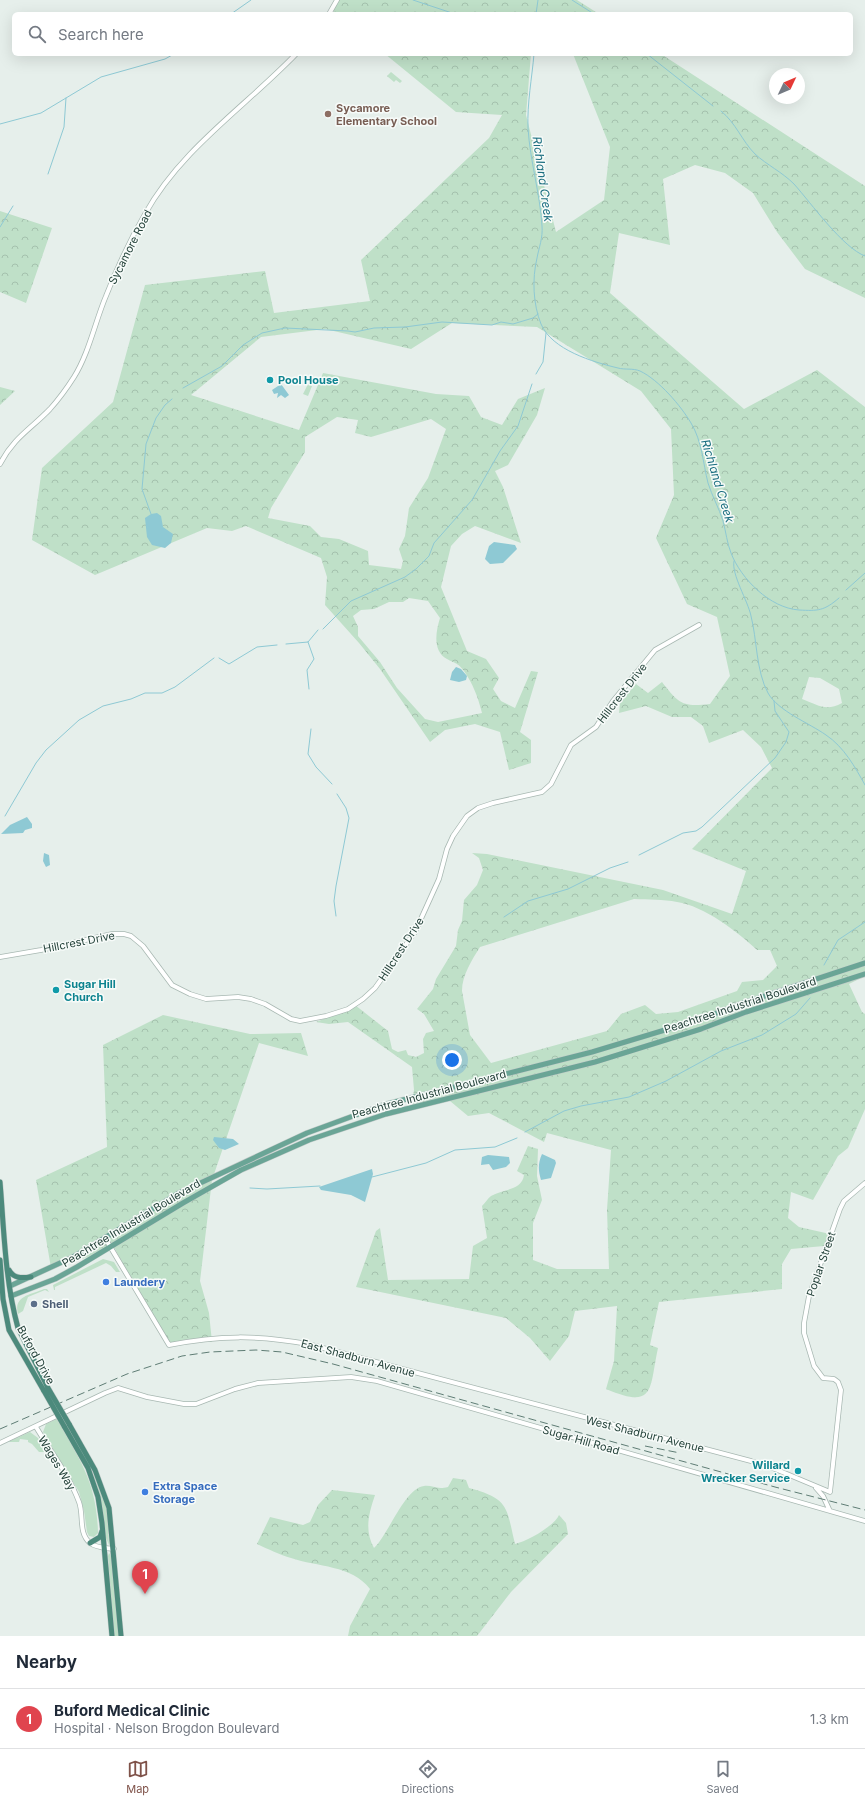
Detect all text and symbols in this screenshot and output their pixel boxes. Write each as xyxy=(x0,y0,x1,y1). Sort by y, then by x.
search box xyxy=(12,12,853,56)
icon: search xyxy=(26,23,48,45)
text: Search here xyxy=(58,25,144,44)
north arrow xyxy=(769,68,805,104)
place label: Sycamore Elementary School xyxy=(336,101,437,128)
marker: Sycamore Elementary School xyxy=(323,109,333,119)
water label: Richland Creek xyxy=(530,135,556,223)
street label: Sycamore Road xyxy=(105,207,155,287)
place label: Pool House xyxy=(278,373,339,387)
marker: Pool House xyxy=(265,375,275,385)
water label: Richland Creek xyxy=(698,438,738,525)
street label: Hillcrest Drive xyxy=(594,660,650,726)
street label: Hillcrest Drive xyxy=(375,915,427,983)
street label: Hillcrest Drive xyxy=(42,928,116,956)
street label: Peachtree Industrial Boulevard xyxy=(662,974,818,1036)
place label: Sugar Hill Church xyxy=(64,977,116,1004)
marker: Sugar Hill Church xyxy=(51,985,61,995)
your location xyxy=(442,1050,462,1070)
street label: Peachtree Industrial Boulevard xyxy=(350,1067,508,1121)
street label: Peachtree Industrial Boulevard xyxy=(59,1176,203,1270)
street label: Poplar Street xyxy=(803,1229,839,1298)
place label: Laundery xyxy=(114,1275,165,1289)
marker: Laundery xyxy=(101,1277,111,1287)
place label: Shell xyxy=(42,1297,69,1311)
marker: Shell xyxy=(29,1299,39,1309)
street label: Buford Drive xyxy=(14,1323,58,1387)
street label: East Shadburn Avenue xyxy=(299,1336,417,1380)
street label: West Shadburn Avenue xyxy=(584,1413,706,1455)
street label: Sugar Hill Road xyxy=(541,1422,621,1458)
street label: Wages Way xyxy=(35,1433,79,1493)
place label: Willard Wrecker Service xyxy=(701,1458,790,1485)
marker: Willard Wrecker Service xyxy=(793,1466,803,1476)
place label: Extra Space Storage xyxy=(153,1479,218,1506)
marker: Extra Space Storage xyxy=(140,1487,150,1497)
pin: 1 xyxy=(132,1561,158,1594)
text: Nearby xyxy=(16,1652,77,1672)
text: Buford Medical Clinic xyxy=(54,1701,210,1720)
text: 1 xyxy=(26,1711,32,1727)
text: 1.3 km xyxy=(810,1711,849,1727)
text: Hospital · Nelson Brogdon Boulevard xyxy=(54,1720,279,1736)
tab: Map xyxy=(126,1758,149,1796)
tab: Directions xyxy=(402,1758,454,1796)
tab: Saved xyxy=(707,1758,739,1796)

